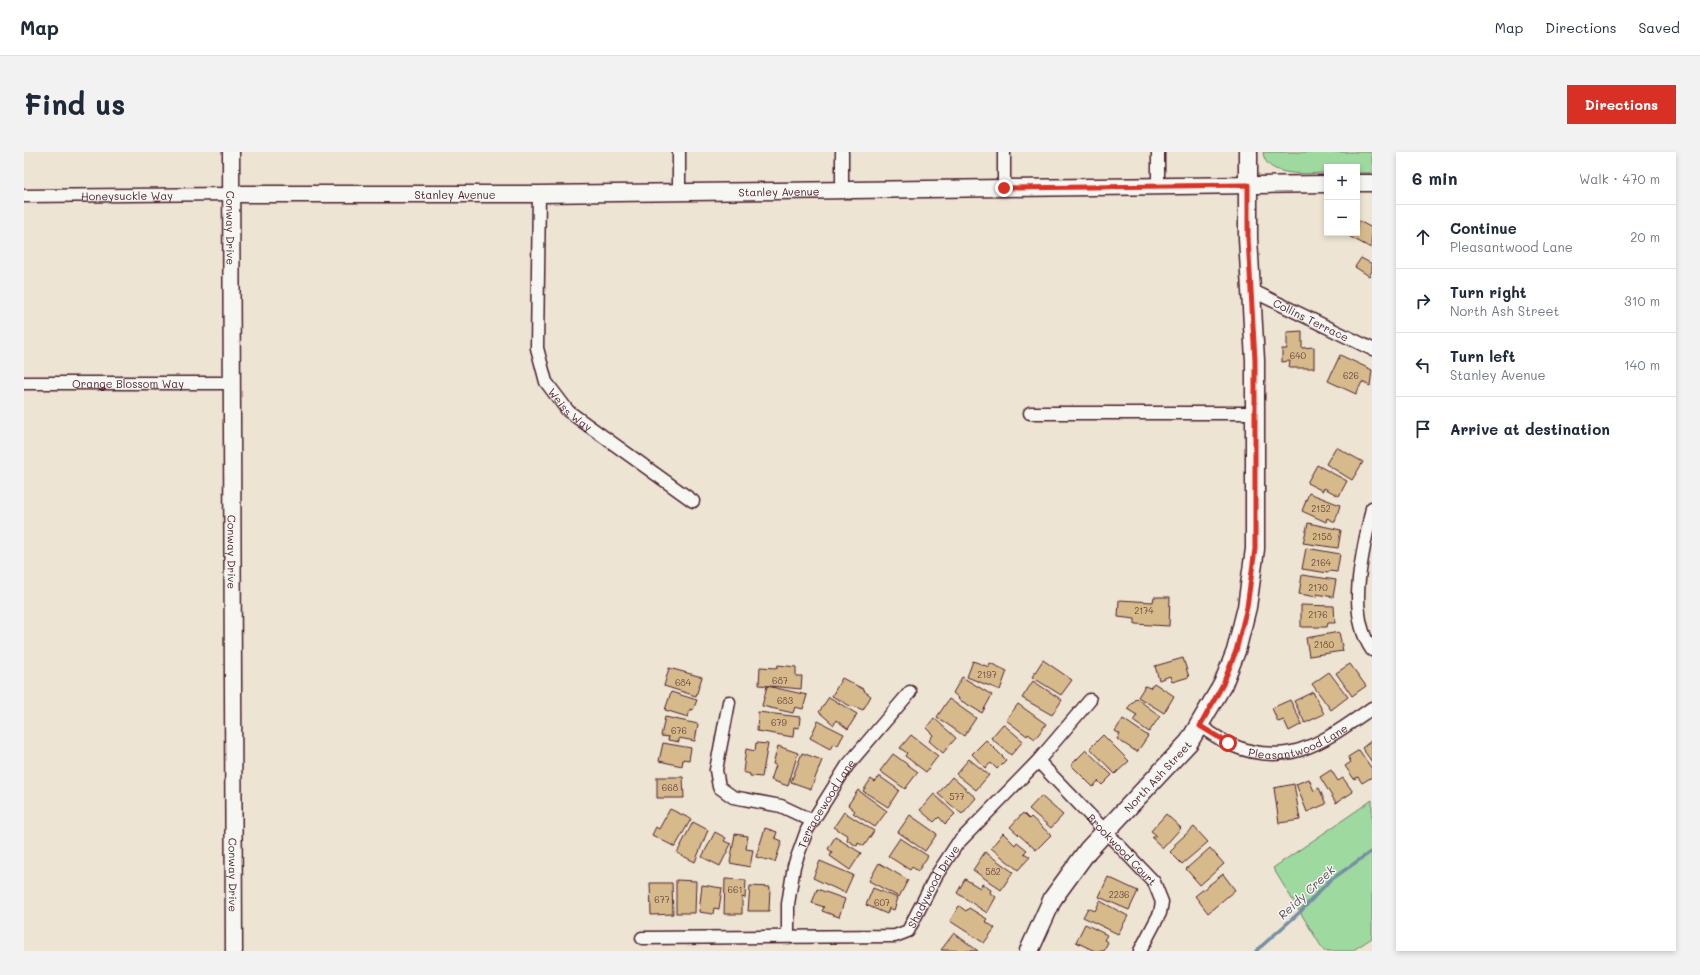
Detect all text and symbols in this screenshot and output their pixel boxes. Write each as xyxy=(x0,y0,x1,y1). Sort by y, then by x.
text: Map xyxy=(20,15,59,40)
text: Map xyxy=(1495,18,1523,37)
text: Directions xyxy=(1545,18,1616,37)
text: Saved xyxy=(1638,18,1680,37)
button: Directions xyxy=(1567,85,1676,124)
text: Find us xyxy=(24,86,125,122)
map controls xyxy=(1324,164,1360,236)
button: + xyxy=(1324,164,1360,200)
text: 6 min xyxy=(1412,167,1457,189)
text: Walk · 470 m xyxy=(1579,170,1660,187)
route end xyxy=(995,179,1013,197)
street label: Stanley Avenue xyxy=(738,183,820,199)
street label: Honeysuckle Way xyxy=(81,187,173,203)
street label: Stanley Avenue xyxy=(415,187,496,202)
street label: Conway Drive xyxy=(224,191,239,265)
button: − xyxy=(1324,200,1360,236)
text: Continue xyxy=(1450,218,1517,238)
icon: ahead xyxy=(1412,226,1434,248)
text: 20 m xyxy=(1630,228,1660,245)
text: Pleasantwood Lane xyxy=(1450,238,1573,255)
text: Turn right xyxy=(1450,282,1527,302)
icon: right xyxy=(1412,290,1434,312)
text: 310 m xyxy=(1624,292,1660,309)
street label: Collins Terrace xyxy=(1271,295,1352,344)
text: North Ash Street xyxy=(1450,302,1559,319)
text: Turn left xyxy=(1450,346,1515,366)
house number: 640 xyxy=(1290,350,1307,361)
icon: left xyxy=(1412,354,1434,376)
text: 140 m xyxy=(1624,356,1660,373)
text: Stanley Avenue xyxy=(1450,366,1546,383)
house number: 626 xyxy=(1343,370,1359,381)
street label: Orange Blossom Way xyxy=(72,376,184,391)
street label: Weiss Way xyxy=(545,384,596,434)
icon: arrive xyxy=(1412,418,1434,440)
text: Arrive at destination xyxy=(1450,419,1610,439)
house number: 2152 xyxy=(1311,503,1331,514)
street label: Conway Drive xyxy=(225,515,240,589)
house number: 2158 xyxy=(1312,531,1332,542)
house number: 2164 xyxy=(1311,557,1332,568)
house number: 2170 xyxy=(1308,582,1328,593)
house number: 2174 xyxy=(1134,605,1154,616)
house number: 2176 xyxy=(1308,609,1328,620)
house number: 2180 xyxy=(1314,639,1334,650)
house number: 2197 xyxy=(977,669,997,680)
house number: 687 xyxy=(772,675,788,686)
house number: 684 xyxy=(675,677,692,688)
house number: 683 xyxy=(777,695,793,706)
house number: 679 xyxy=(771,717,788,728)
street label: Pleasantwood Lane xyxy=(1247,720,1350,762)
house number: 676 xyxy=(671,725,687,736)
route start xyxy=(1219,734,1237,752)
street label: North Ash Street xyxy=(1120,737,1194,815)
street label: Terracewood Lane xyxy=(794,755,858,850)
house number: 668 xyxy=(662,782,679,793)
house number: 577 xyxy=(949,791,965,802)
street label: Brookwood Court xyxy=(1084,810,1161,888)
street label: Conway Drive xyxy=(226,838,241,912)
street label: Shadywood Drive xyxy=(903,842,962,930)
water label: Reidy Creek xyxy=(1274,861,1338,923)
house number: 582 xyxy=(985,866,1001,877)
house number: 661 xyxy=(728,884,742,895)
house number: 2236 xyxy=(1109,889,1129,900)
house number: 677 xyxy=(654,894,670,905)
house number: 607 xyxy=(874,897,890,908)

